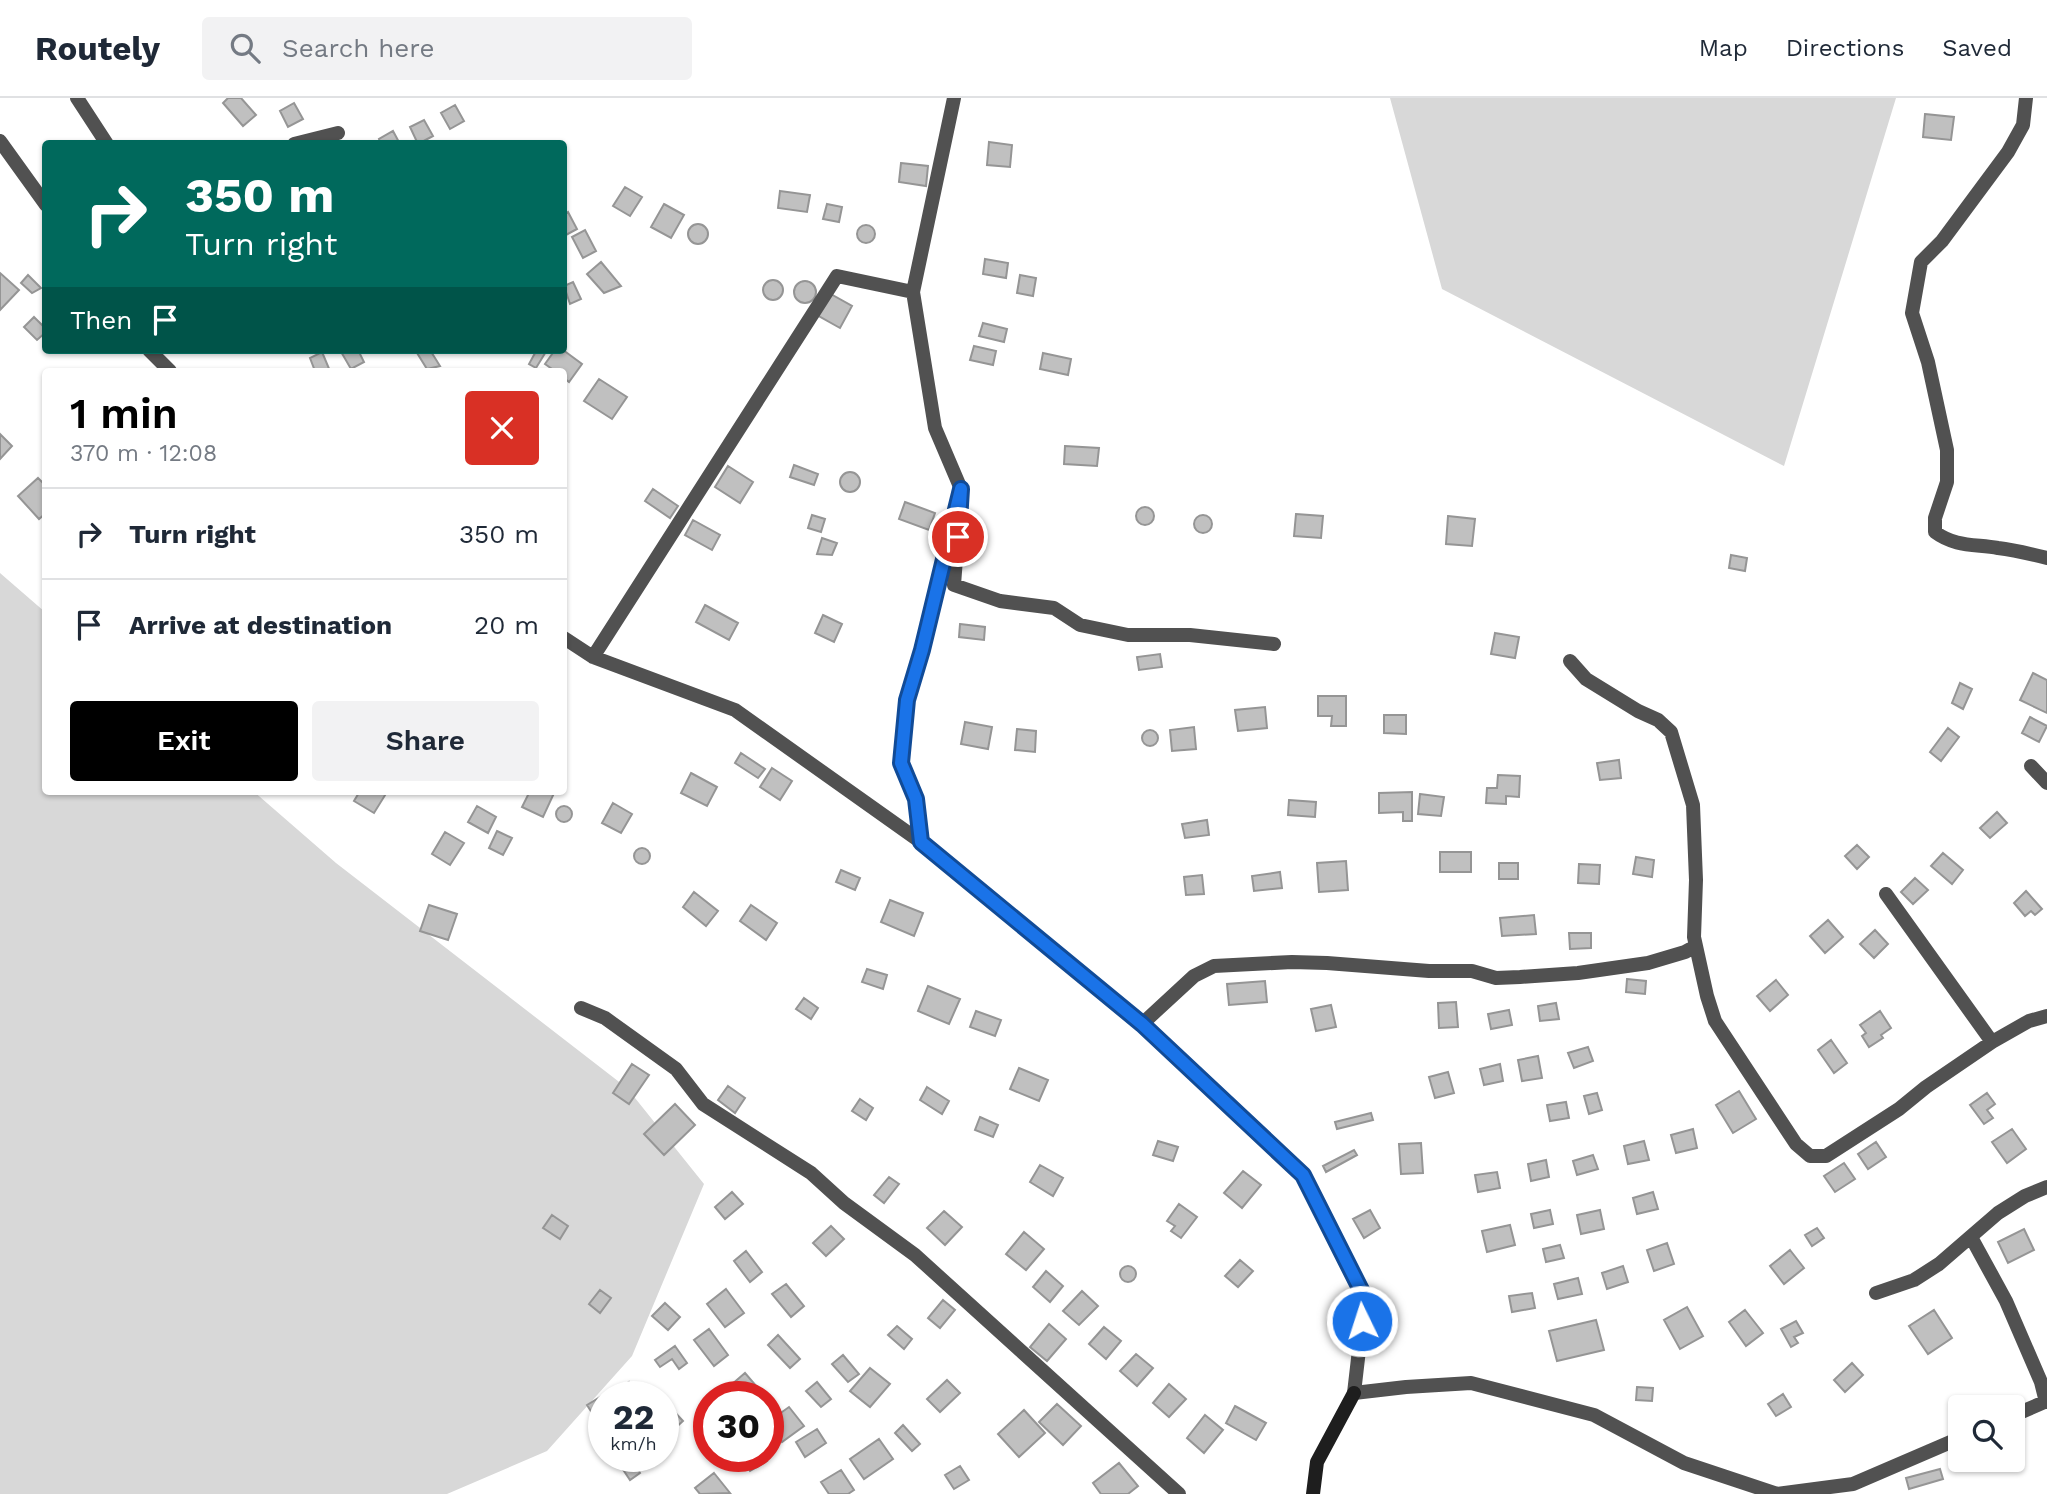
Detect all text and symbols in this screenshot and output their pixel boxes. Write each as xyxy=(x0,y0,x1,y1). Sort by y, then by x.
search box xyxy=(202,17,692,80)
text: Routely xyxy=(35,29,160,68)
icon: search xyxy=(226,29,264,67)
text: Search here xyxy=(282,33,434,63)
text: Map xyxy=(1699,34,1748,62)
text: Directions xyxy=(1786,34,1904,62)
text: Saved xyxy=(1942,34,2012,62)
text: 350 m xyxy=(185,166,334,224)
icon: right xyxy=(70,168,161,259)
text: Turn right xyxy=(185,225,337,263)
icon: arrive xyxy=(146,301,184,339)
text: Then xyxy=(70,305,132,335)
text: 1 min xyxy=(70,389,178,438)
button: close xyxy=(465,391,539,465)
text: 370 m · 12:08 xyxy=(70,440,217,467)
pin xyxy=(928,507,988,567)
icon: right xyxy=(70,515,108,553)
icon: arrive xyxy=(939,518,977,556)
text: Turn right xyxy=(129,519,256,549)
text: 350 m xyxy=(459,519,539,549)
icon: arrive xyxy=(70,606,108,644)
text: Arrive at destination xyxy=(129,610,392,640)
text: 20 m xyxy=(474,610,539,640)
button: Exit xyxy=(70,701,298,781)
button: Share xyxy=(312,701,539,781)
position arrow xyxy=(1325,1284,1399,1358)
speed limit sign: 30 xyxy=(693,1381,784,1472)
map controls xyxy=(1948,1395,2025,1472)
button: search xyxy=(1948,1395,2025,1472)
text: 22 xyxy=(613,1396,654,1438)
text: km/h xyxy=(610,1433,657,1454)

